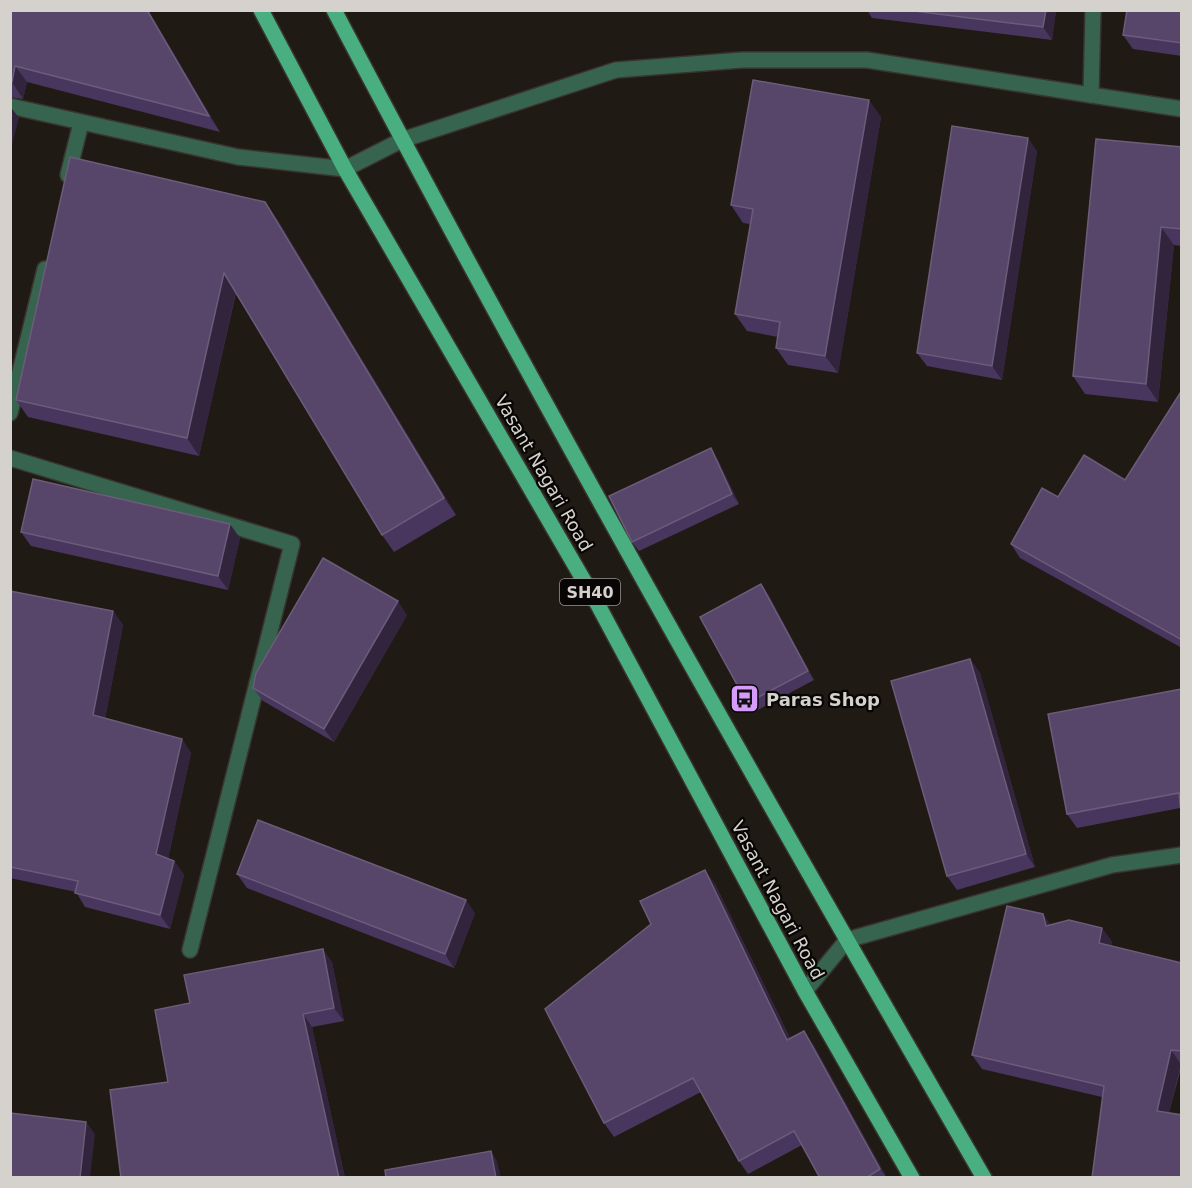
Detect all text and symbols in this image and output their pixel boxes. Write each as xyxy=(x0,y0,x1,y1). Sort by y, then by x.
street label: Vasant Nagari Road xyxy=(491,391,597,555)
road number: SH40 xyxy=(560,579,620,605)
bus stop icon: Paras Shop xyxy=(729,683,761,715)
place label: Paras Shop xyxy=(766,689,880,710)
street label: Vasant Nagari Road xyxy=(727,817,829,983)

